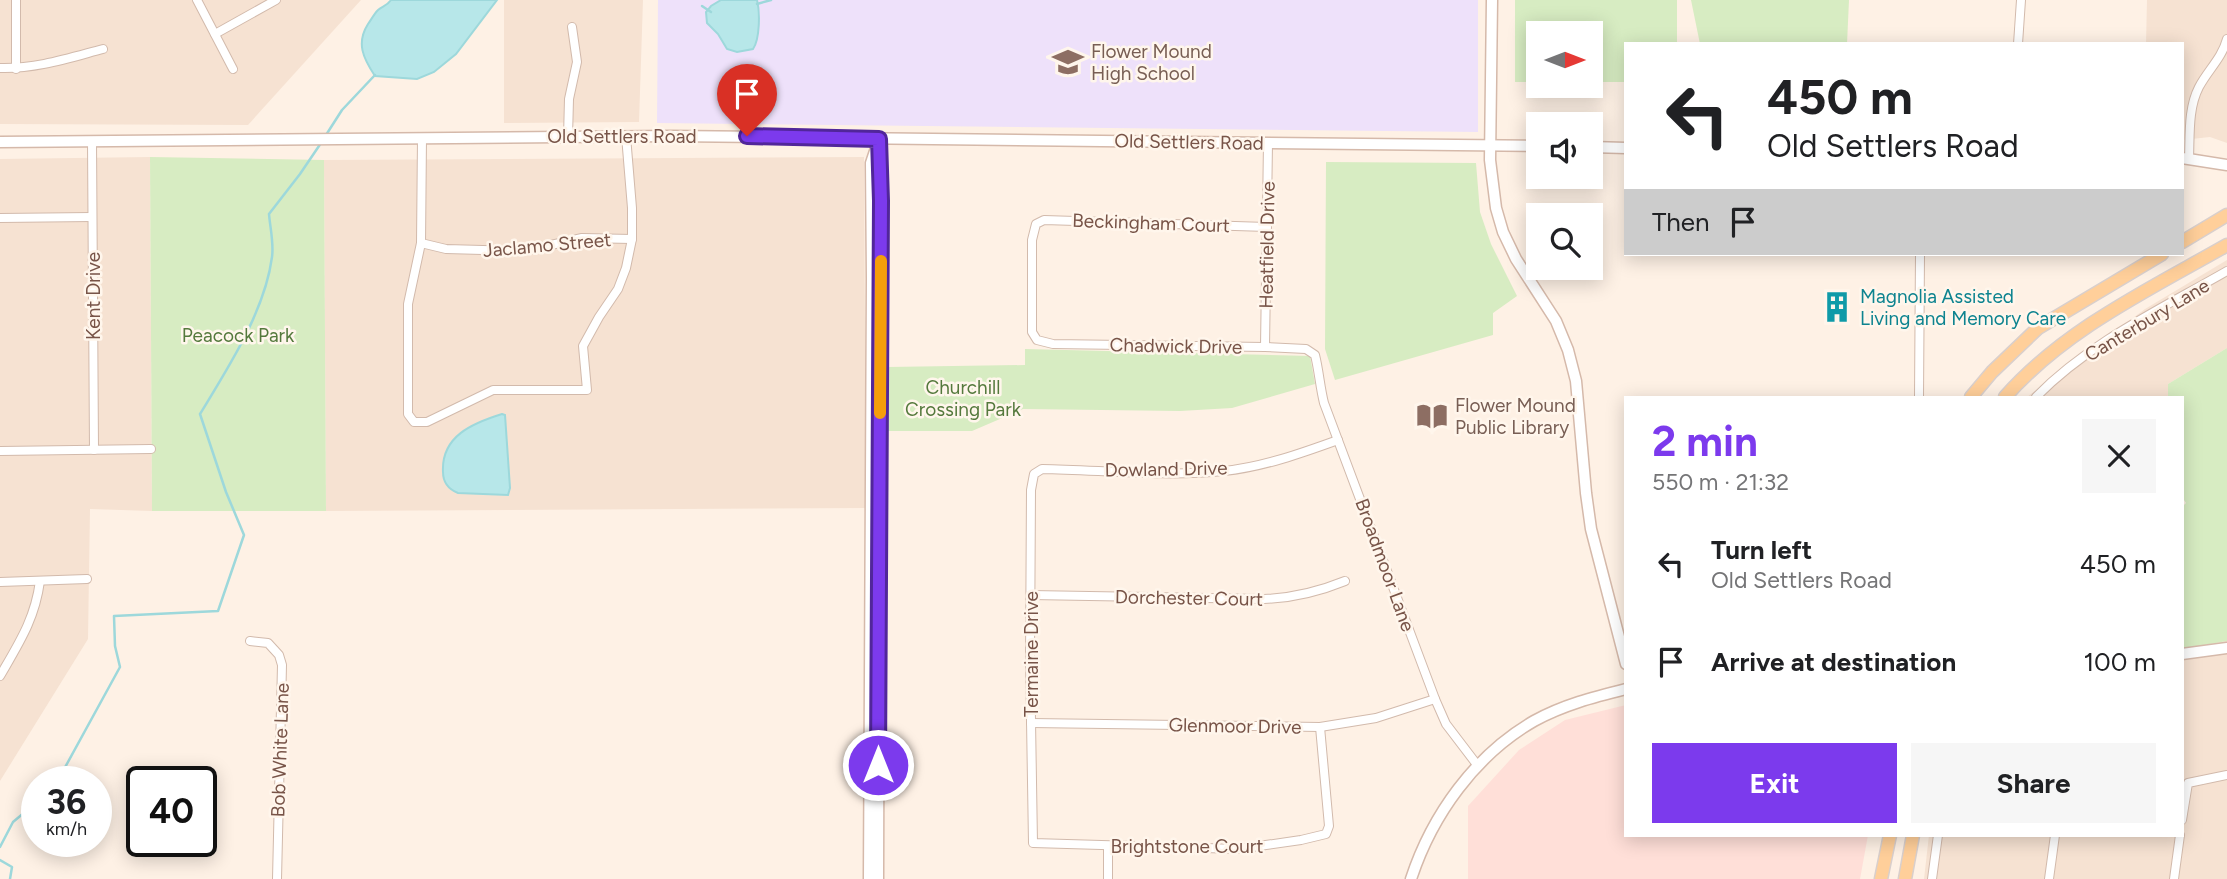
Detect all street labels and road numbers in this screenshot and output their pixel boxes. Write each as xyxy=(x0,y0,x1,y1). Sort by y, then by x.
street label: Old Settlers Road xyxy=(547,125,697,148)
street label: Old Settlers Road xyxy=(1114,129,1264,155)
street label: Heatfield Drive xyxy=(1254,181,1280,309)
street label: Beckingham Court xyxy=(1072,209,1230,237)
street label: Jaclamo Street xyxy=(482,228,612,262)
street label: Kent Drive xyxy=(82,252,105,340)
street label: Canterbury Lane xyxy=(2081,274,2213,366)
street label: Chadwick Drive xyxy=(1110,333,1242,359)
street label: Dowland Drive xyxy=(1104,456,1228,482)
street label: Broadmoor Lane xyxy=(1350,495,1420,635)
street label: Dorchester Court xyxy=(1115,585,1263,611)
street label: Termaine Drive xyxy=(1020,591,1043,717)
street label: Bob White Lane xyxy=(266,682,294,818)
street label: Glenmoor Drive xyxy=(1168,713,1302,739)
street label: Brightstone Court xyxy=(1111,835,1263,858)

